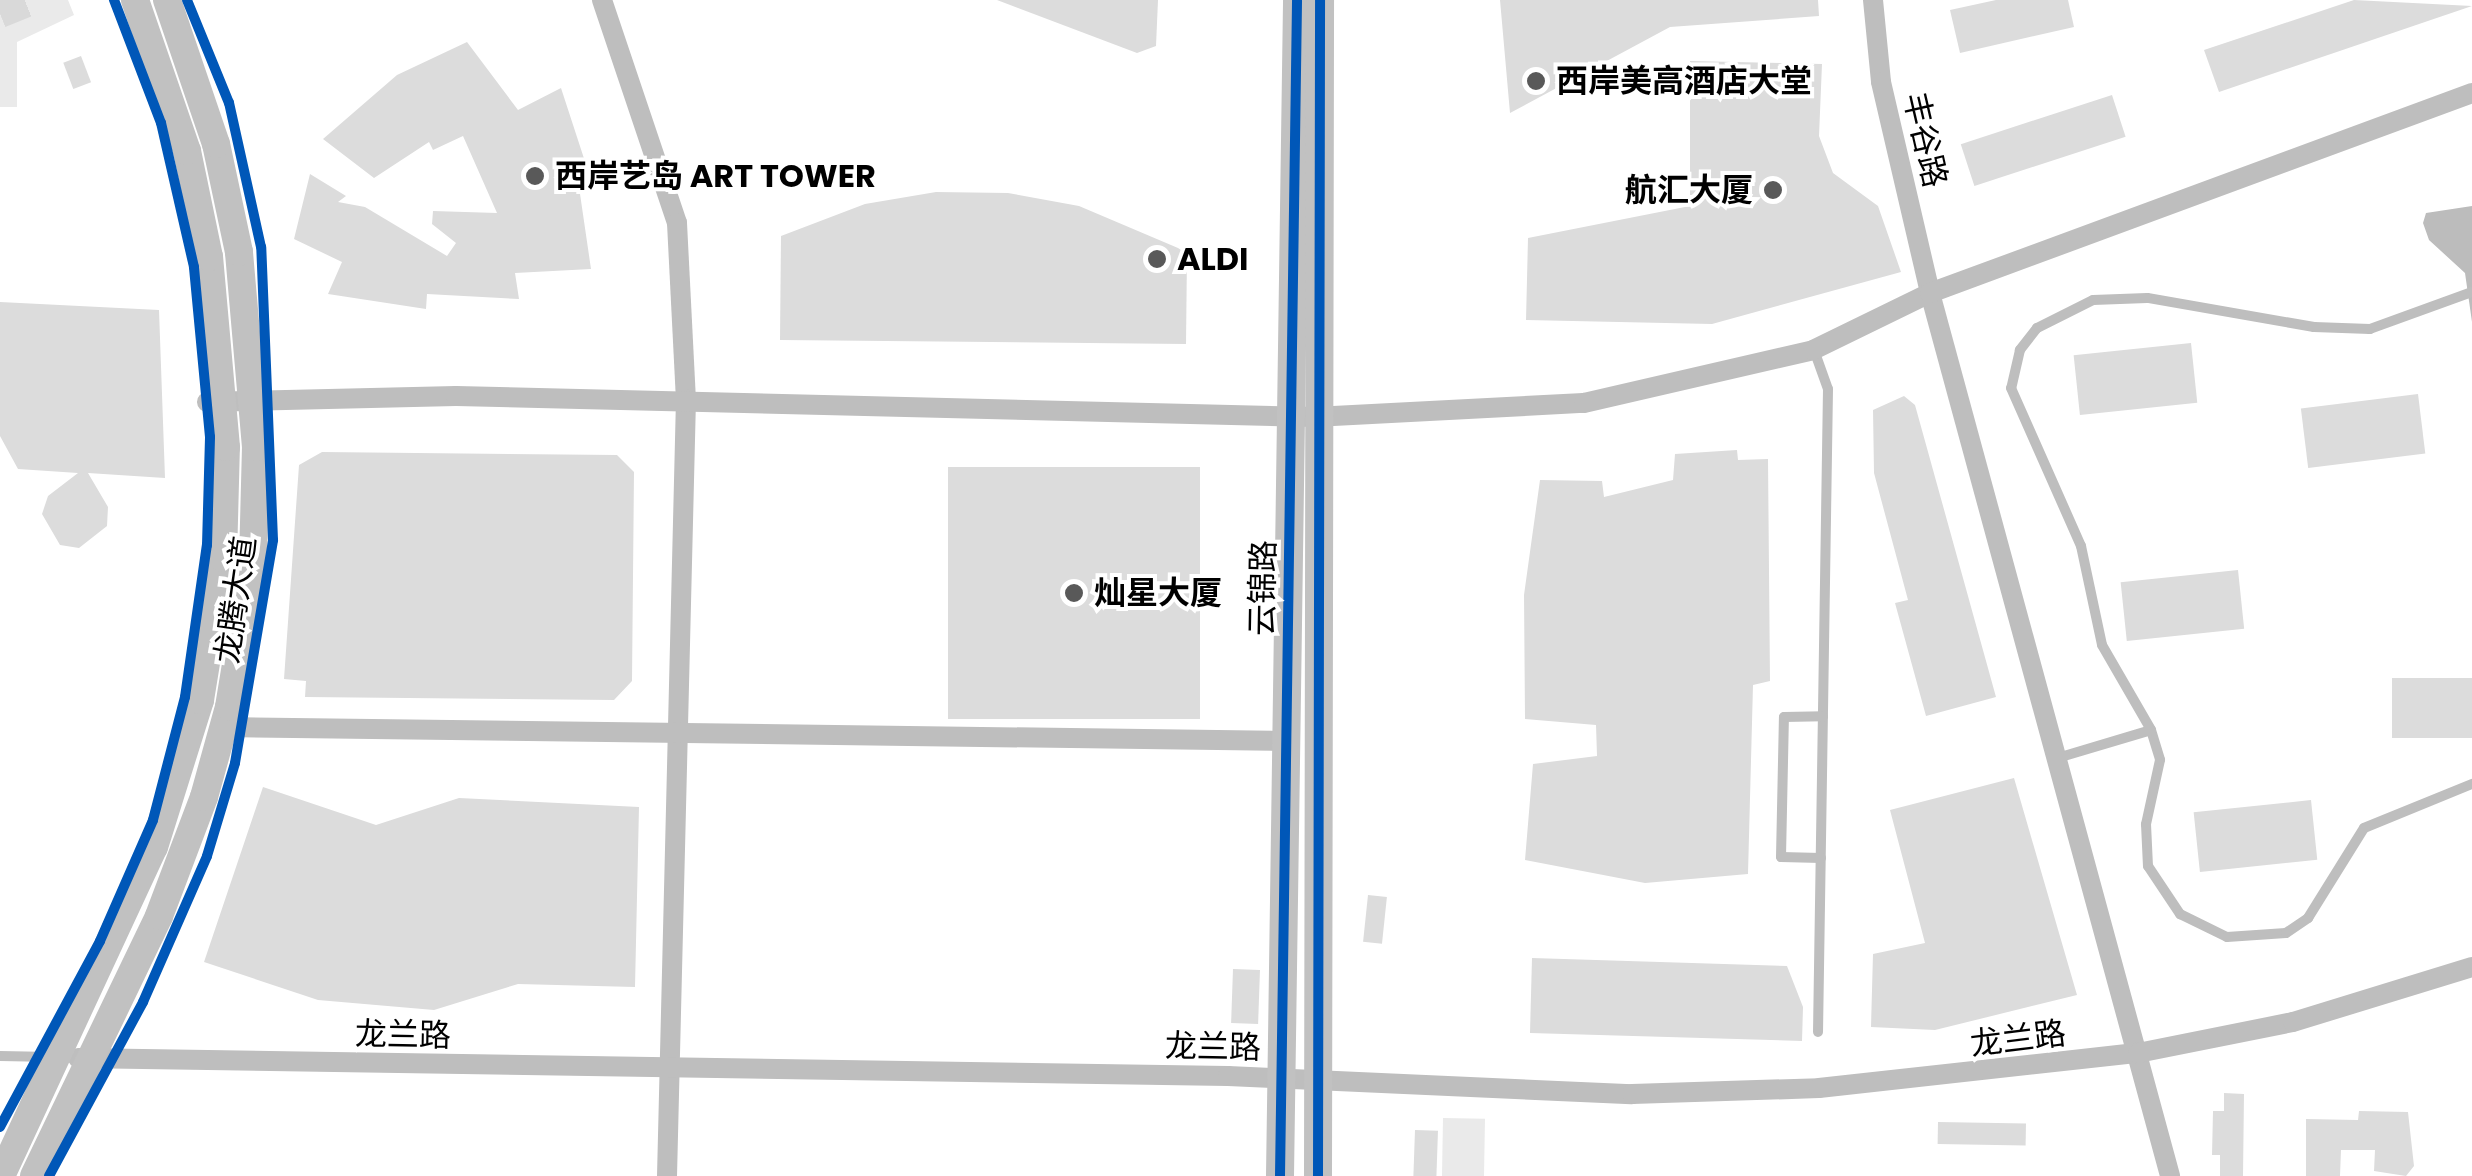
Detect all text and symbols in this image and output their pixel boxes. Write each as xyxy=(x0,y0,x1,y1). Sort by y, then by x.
place label: 西岸美高酒店大堂 xyxy=(1556,62,1812,100)
marker: 西岸美高酒店大堂 xyxy=(1525,70,1547,92)
street label: 丰谷路 xyxy=(1895,89,1955,191)
place label: 西岸艺岛 ART TOWER xyxy=(555,157,876,195)
marker: 西岸艺岛 ART TOWER xyxy=(524,165,546,187)
place label: 航汇大厦 xyxy=(1625,171,1753,209)
marker: 航汇大厦 xyxy=(1762,179,1784,201)
place label: ALDI xyxy=(1177,240,1249,278)
marker: ALDI xyxy=(1146,248,1168,270)
street label: 龙腾大道 xyxy=(208,534,264,666)
street label: 云锦路 xyxy=(1243,540,1283,636)
place label: 灿星大厦 xyxy=(1094,574,1222,612)
marker: 灿星大厦 xyxy=(1063,582,1085,604)
street label: 龙兰路 xyxy=(1968,1014,2068,1064)
street label: 龙兰路 xyxy=(355,1015,451,1055)
street label: 龙兰路 xyxy=(1165,1027,1261,1067)

